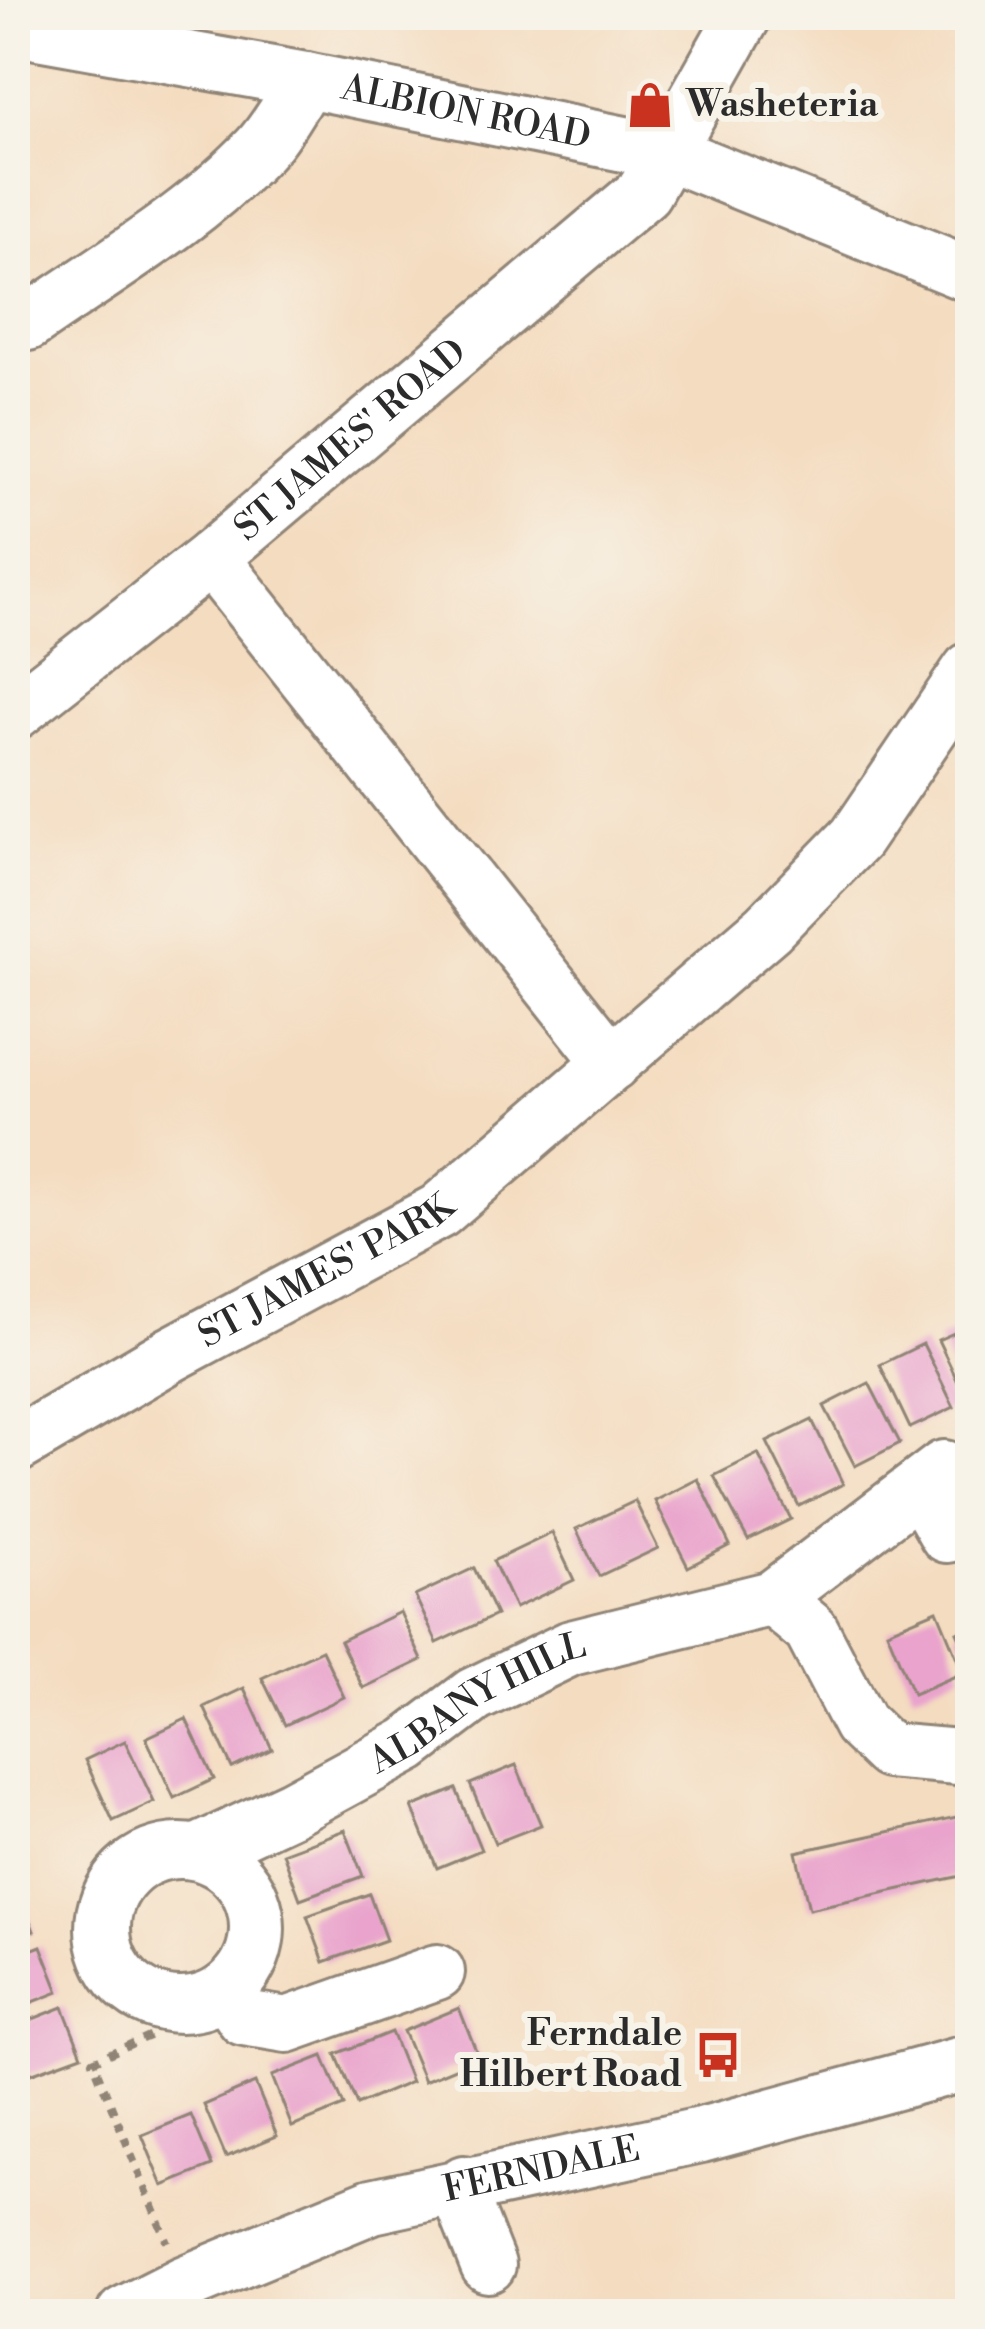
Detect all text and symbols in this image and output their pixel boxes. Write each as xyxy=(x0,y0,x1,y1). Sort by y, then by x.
street label: ALBION ROAD xyxy=(337,65,595,159)
shop icon: Washeteria xyxy=(625,80,675,130)
place label: Washeteria xyxy=(685,83,879,128)
street label: ST JAMES' ROAD xyxy=(225,329,476,551)
street label: ST JAMES' PARK xyxy=(191,1183,466,1358)
street label: ALBANY HILL xyxy=(361,1623,590,1785)
place label: Ferndale Hilbert Road xyxy=(460,2012,682,2098)
bus stop icon: Ferndale Hilbert Road xyxy=(693,2030,743,2080)
street label: FERNDALE xyxy=(439,2126,644,2213)

